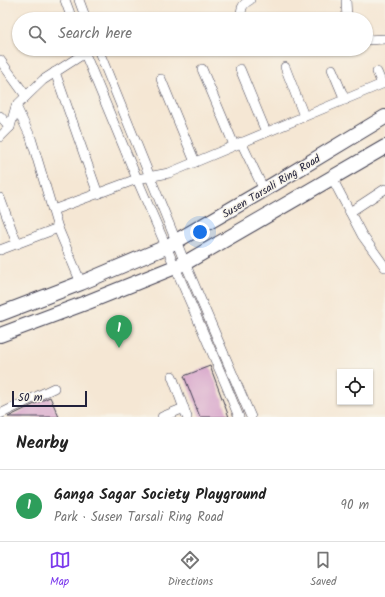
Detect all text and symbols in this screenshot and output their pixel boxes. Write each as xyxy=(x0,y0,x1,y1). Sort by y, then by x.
search box xyxy=(12,12,373,56)
text: Search here xyxy=(58,22,132,46)
icon: search xyxy=(26,23,48,45)
street label: Susen Tarsali Ring Road xyxy=(219,150,325,223)
your location xyxy=(190,222,210,242)
pin: 1 xyxy=(106,315,132,348)
map controls xyxy=(337,369,373,405)
button: locate xyxy=(337,369,373,405)
scale bar xyxy=(12,389,87,408)
text: 50 m xyxy=(18,389,43,407)
text: Nearby xyxy=(16,430,68,457)
text: Ganga Sagar Society Playground xyxy=(54,483,266,507)
text: 1 xyxy=(27,495,31,516)
text: 90 m xyxy=(341,495,369,516)
text: Park · Susen Tarsali Ring Road xyxy=(54,507,223,528)
tab: Map xyxy=(49,549,71,591)
tab: Directions xyxy=(168,549,213,591)
tab: Saved xyxy=(310,549,336,591)

